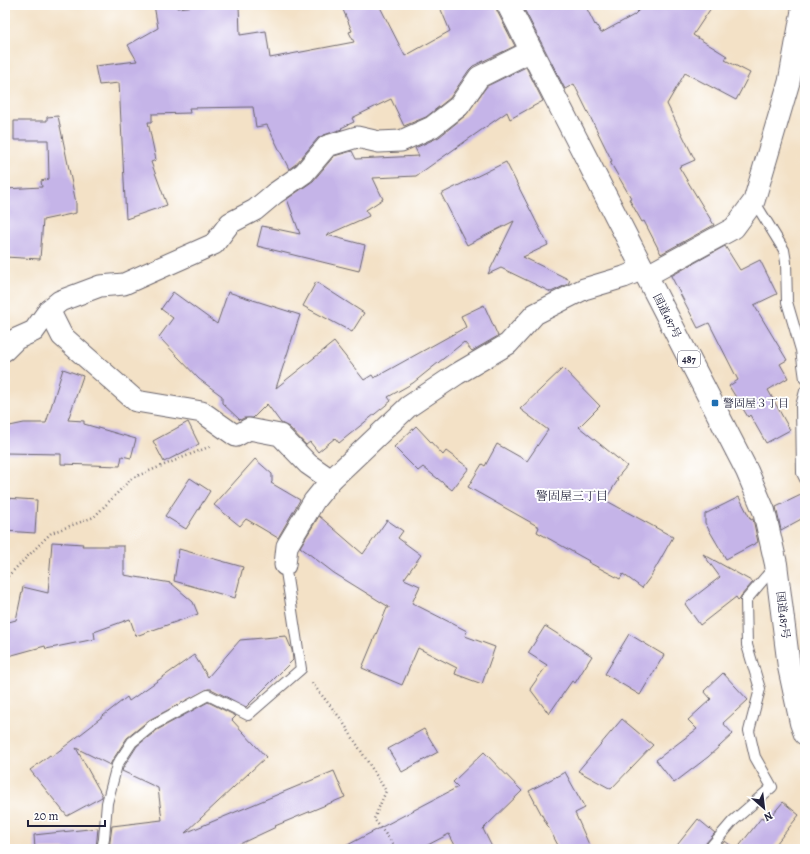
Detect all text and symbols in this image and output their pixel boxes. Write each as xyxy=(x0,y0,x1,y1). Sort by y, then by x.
street label: 国道487号 xyxy=(649,291,685,341)
road number: 487 xyxy=(678,351,700,367)
place label: 警固屋３丁目 xyxy=(723,396,789,411)
marker: 警固屋３丁目 xyxy=(710,398,720,408)
district label: 警固屋三丁目 xyxy=(536,488,608,504)
street label: 国道487号 xyxy=(773,590,793,640)
north arrow xyxy=(744,788,784,828)
scale bar xyxy=(28,802,105,828)
text: 20 m xyxy=(34,808,58,824)
text: N xyxy=(761,808,776,825)

